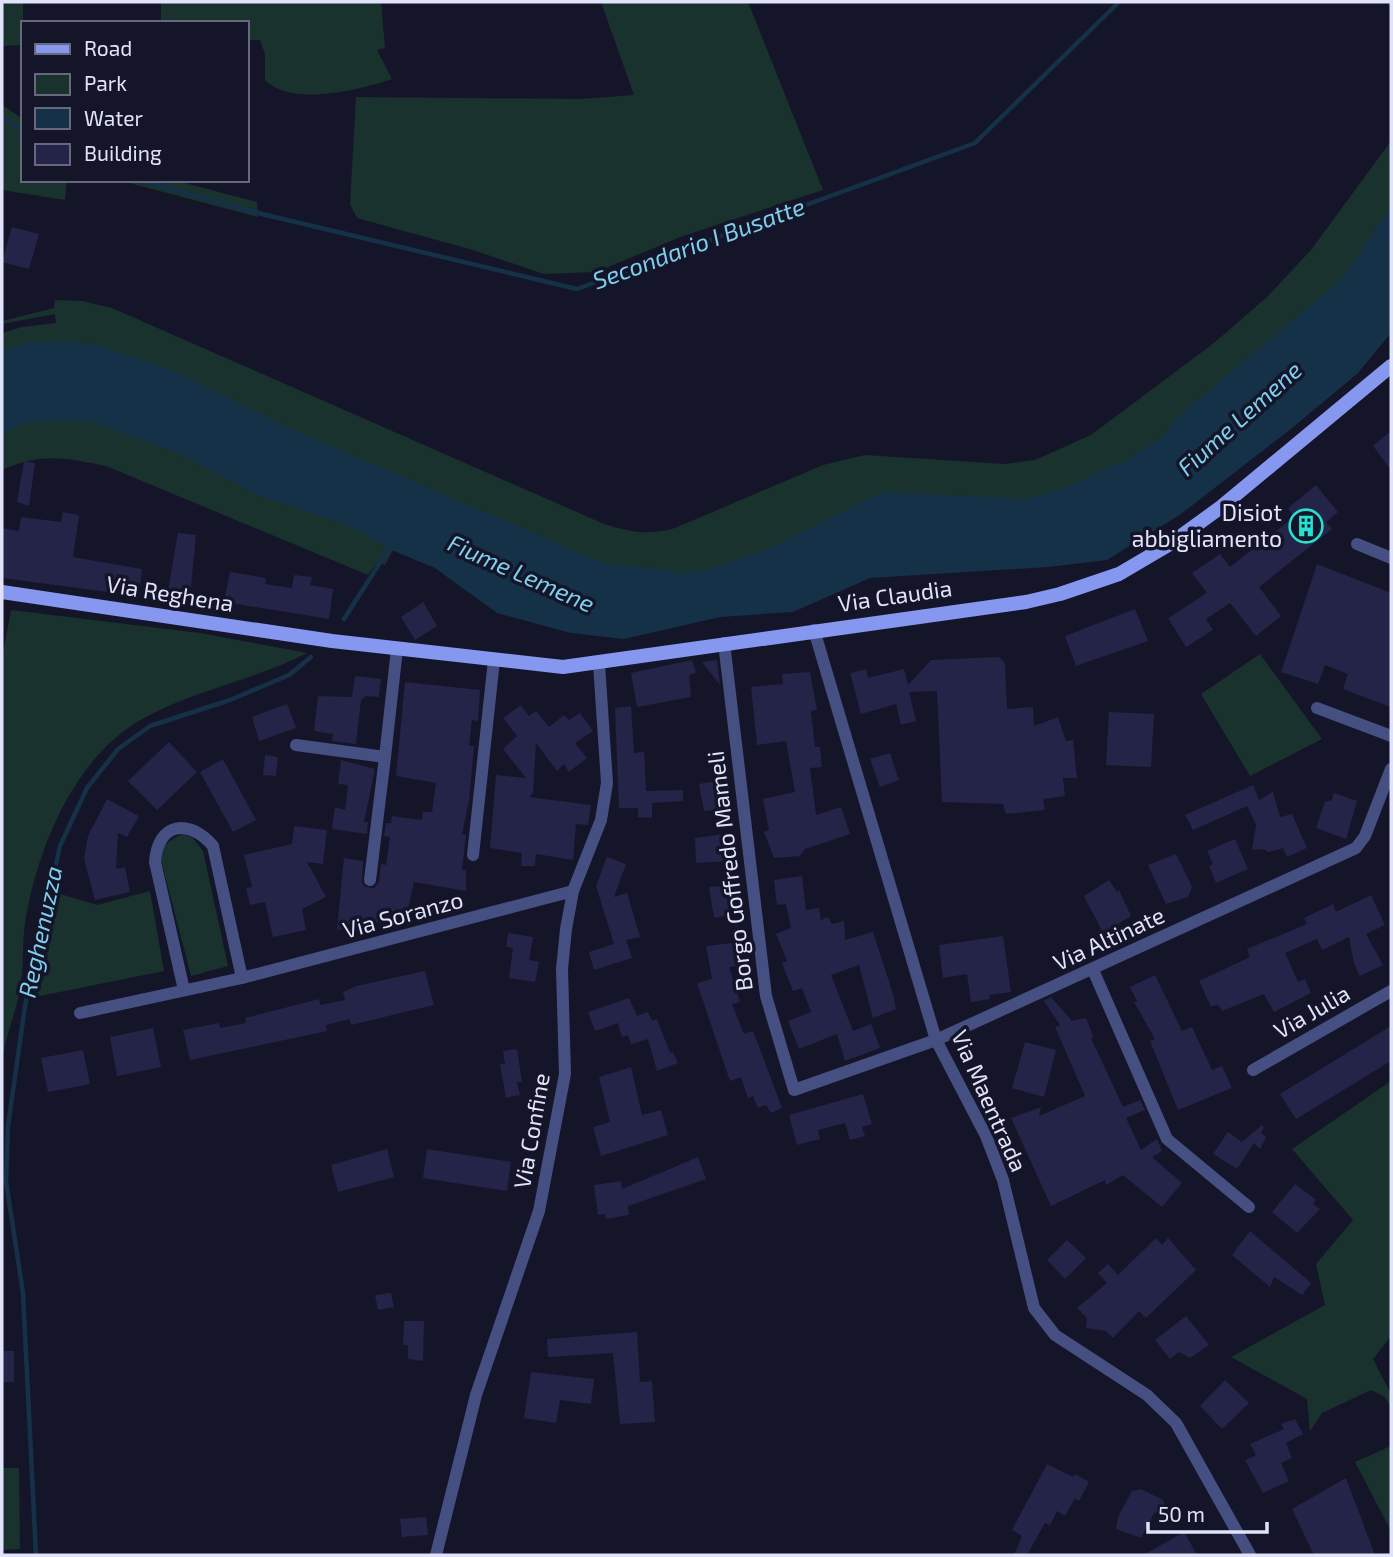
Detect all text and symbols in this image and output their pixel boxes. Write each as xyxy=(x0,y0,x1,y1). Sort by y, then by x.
legend xyxy=(21,21,248,182)
text: Road xyxy=(84,35,132,60)
text: Park xyxy=(84,70,127,95)
text: Water xyxy=(84,105,143,130)
text: Building xyxy=(84,140,162,165)
water label: Secondario I Busatte xyxy=(588,191,809,295)
water label: Fiume Lemene xyxy=(1171,354,1307,481)
place label: Disiot abbigliamento xyxy=(1132,498,1282,552)
building icon: Disiot abbigliamento xyxy=(1287,507,1325,545)
water label: Fiume Lemene xyxy=(444,527,599,618)
street label: Via Reghena xyxy=(105,569,236,617)
street label: Via Claudia xyxy=(836,573,954,617)
street label: Borgo Goffredo Mameli xyxy=(700,749,758,993)
water label: Reghenuzza xyxy=(11,863,68,1000)
street label: Via Soranzo xyxy=(340,885,466,944)
street label: Via Altinate xyxy=(1049,900,1169,976)
street label: Via Julia xyxy=(1269,978,1354,1044)
street label: Via Maentrada xyxy=(946,1025,1034,1176)
street label: Via Confine xyxy=(507,1071,555,1191)
scale bar xyxy=(1148,1490,1267,1534)
text: 50 m xyxy=(1158,1501,1205,1526)

